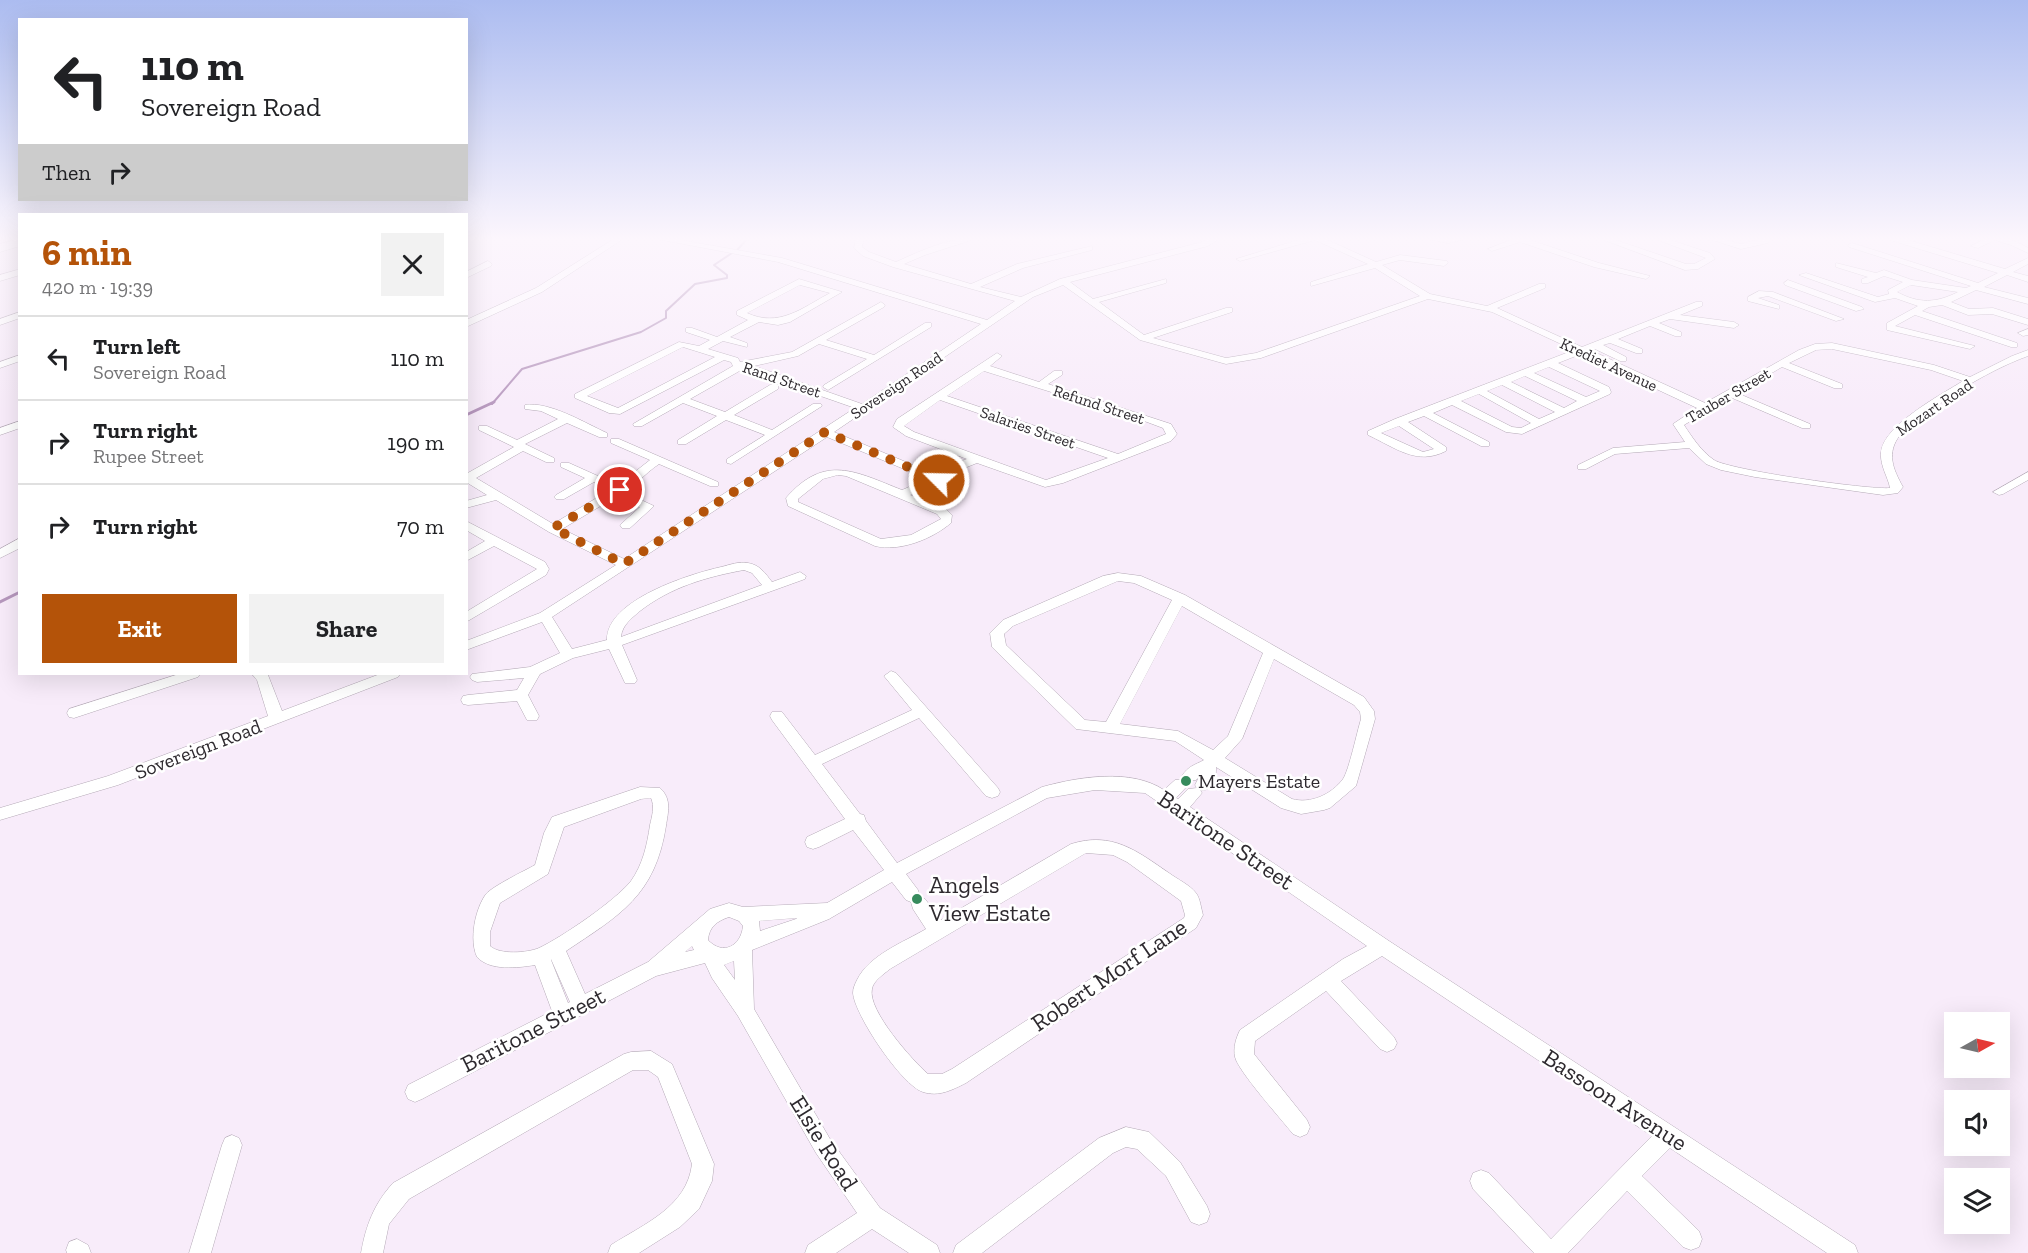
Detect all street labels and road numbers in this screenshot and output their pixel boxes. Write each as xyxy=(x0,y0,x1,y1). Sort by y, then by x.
street label: Krediet Avenue xyxy=(1557,334,1660,395)
street label: Sovereign Road xyxy=(847,348,946,423)
street label: Rand Street xyxy=(740,357,823,402)
street label: Tauber Street xyxy=(1683,364,1774,427)
street label: Mozart Road xyxy=(1893,375,1976,440)
street label: Refund Street xyxy=(1051,381,1147,428)
street label: Salaries Street xyxy=(978,402,1078,453)
street label: Sovereign Road xyxy=(132,714,264,784)
street label: Baritone Street xyxy=(1153,783,1300,896)
street label: Robert Morf Lane xyxy=(1026,912,1192,1037)
street label: Baritone Street xyxy=(456,981,610,1078)
street label: Bassoon Avenue xyxy=(1538,1042,1693,1157)
street label: Elsie Road xyxy=(784,1090,865,1195)

